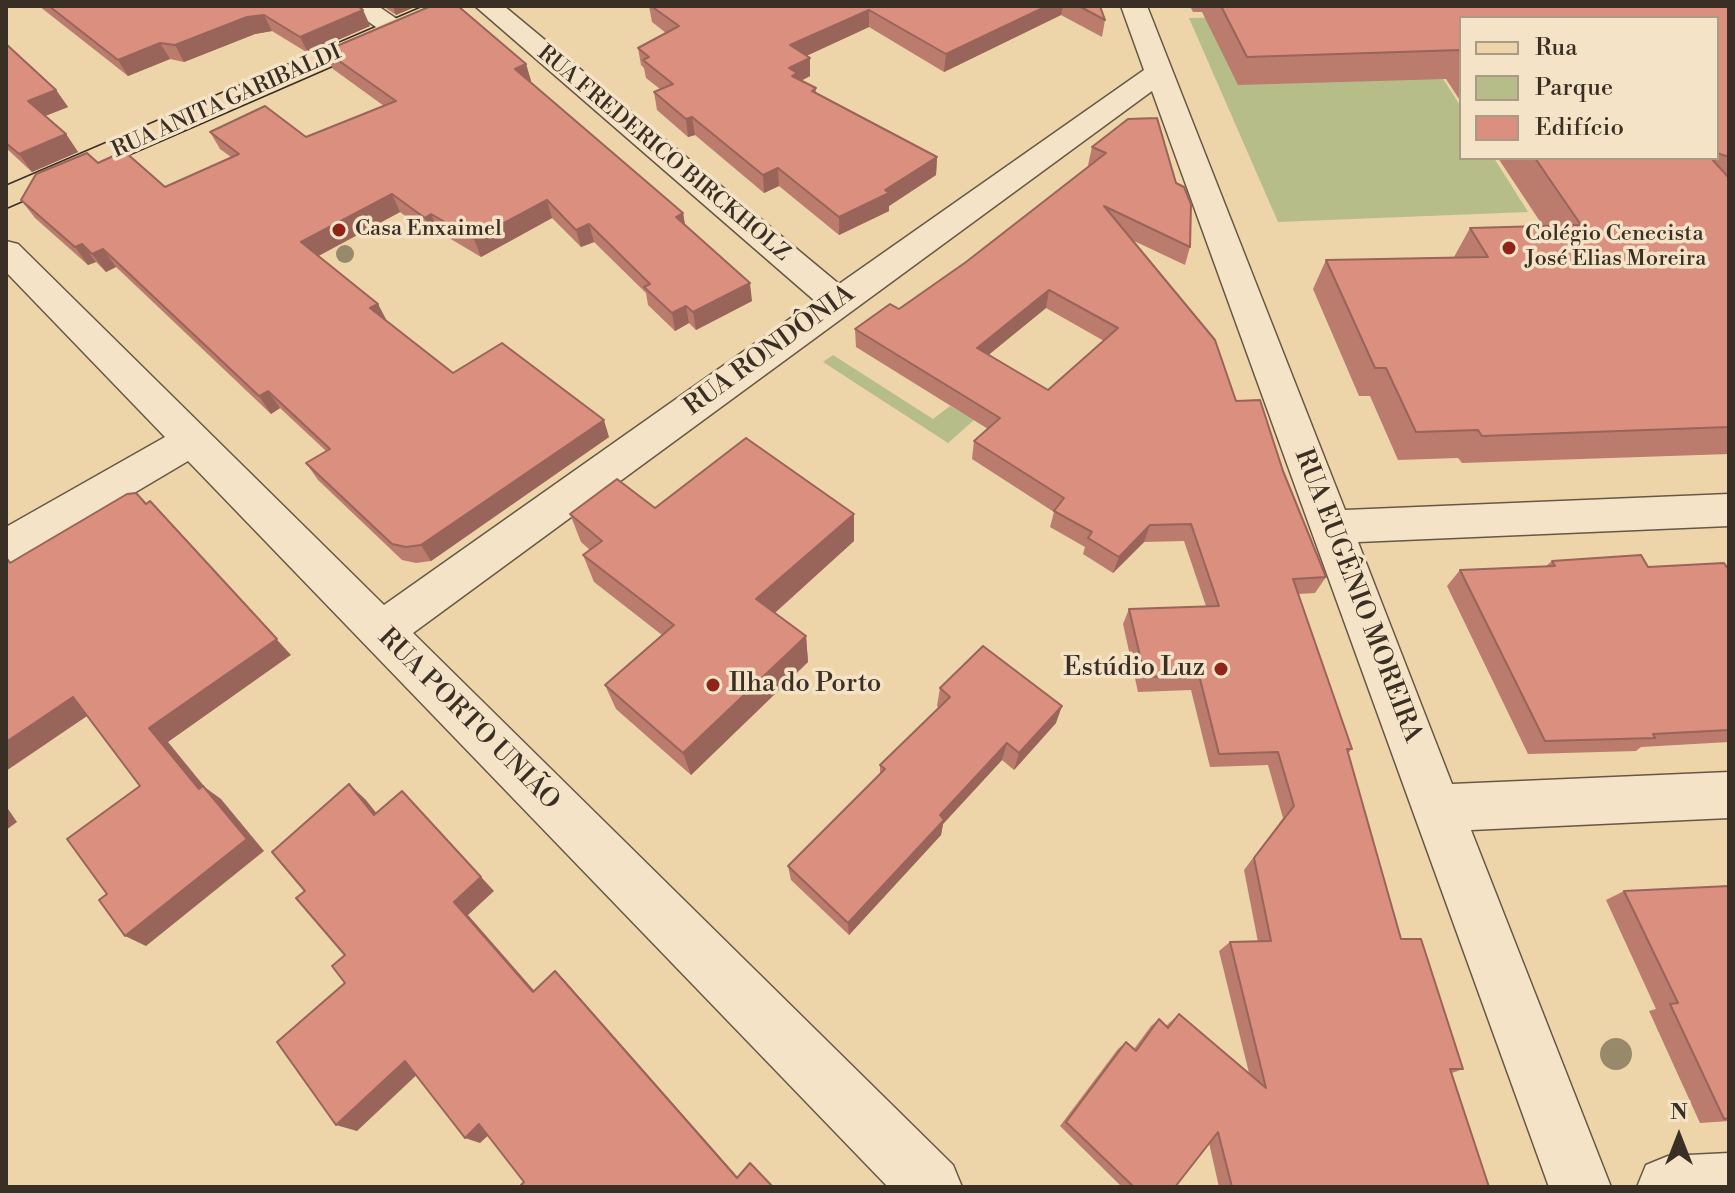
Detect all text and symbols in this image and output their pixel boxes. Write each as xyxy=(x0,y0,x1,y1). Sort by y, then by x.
legend xyxy=(1459,16,1719,160)
text: Rua xyxy=(1535,33,1577,63)
street label: RUA ANITA GARIBALDI xyxy=(108,40,346,164)
street label: RUA FREDERICO BIRCKHOLZ xyxy=(531,41,795,267)
text: Parque xyxy=(1535,73,1613,103)
text: Edifício xyxy=(1535,113,1624,143)
place label: Casa Enxaimel xyxy=(355,217,502,243)
marker: Casa Enxaimel xyxy=(330,221,348,239)
place label: Colégio Cenecista José Elias Moreira xyxy=(1525,222,1706,274)
marker: Colégio Cenecista José Elias Moreira xyxy=(1500,239,1518,257)
street label: RUA RONDÔNIA xyxy=(679,279,861,423)
street label: RUA EUGÊNIO MOREIRA xyxy=(1287,445,1427,747)
street label: RUA PORTO UNIÃO xyxy=(371,623,565,817)
place label: Estúdio Luz xyxy=(1064,653,1205,685)
marker: Estúdio Luz xyxy=(1212,660,1230,678)
place label: Ilha do Porto xyxy=(729,669,881,701)
marker: Ilha do Porto xyxy=(704,676,722,694)
north arrow xyxy=(1639,1097,1719,1177)
text: N xyxy=(1670,1099,1688,1126)

